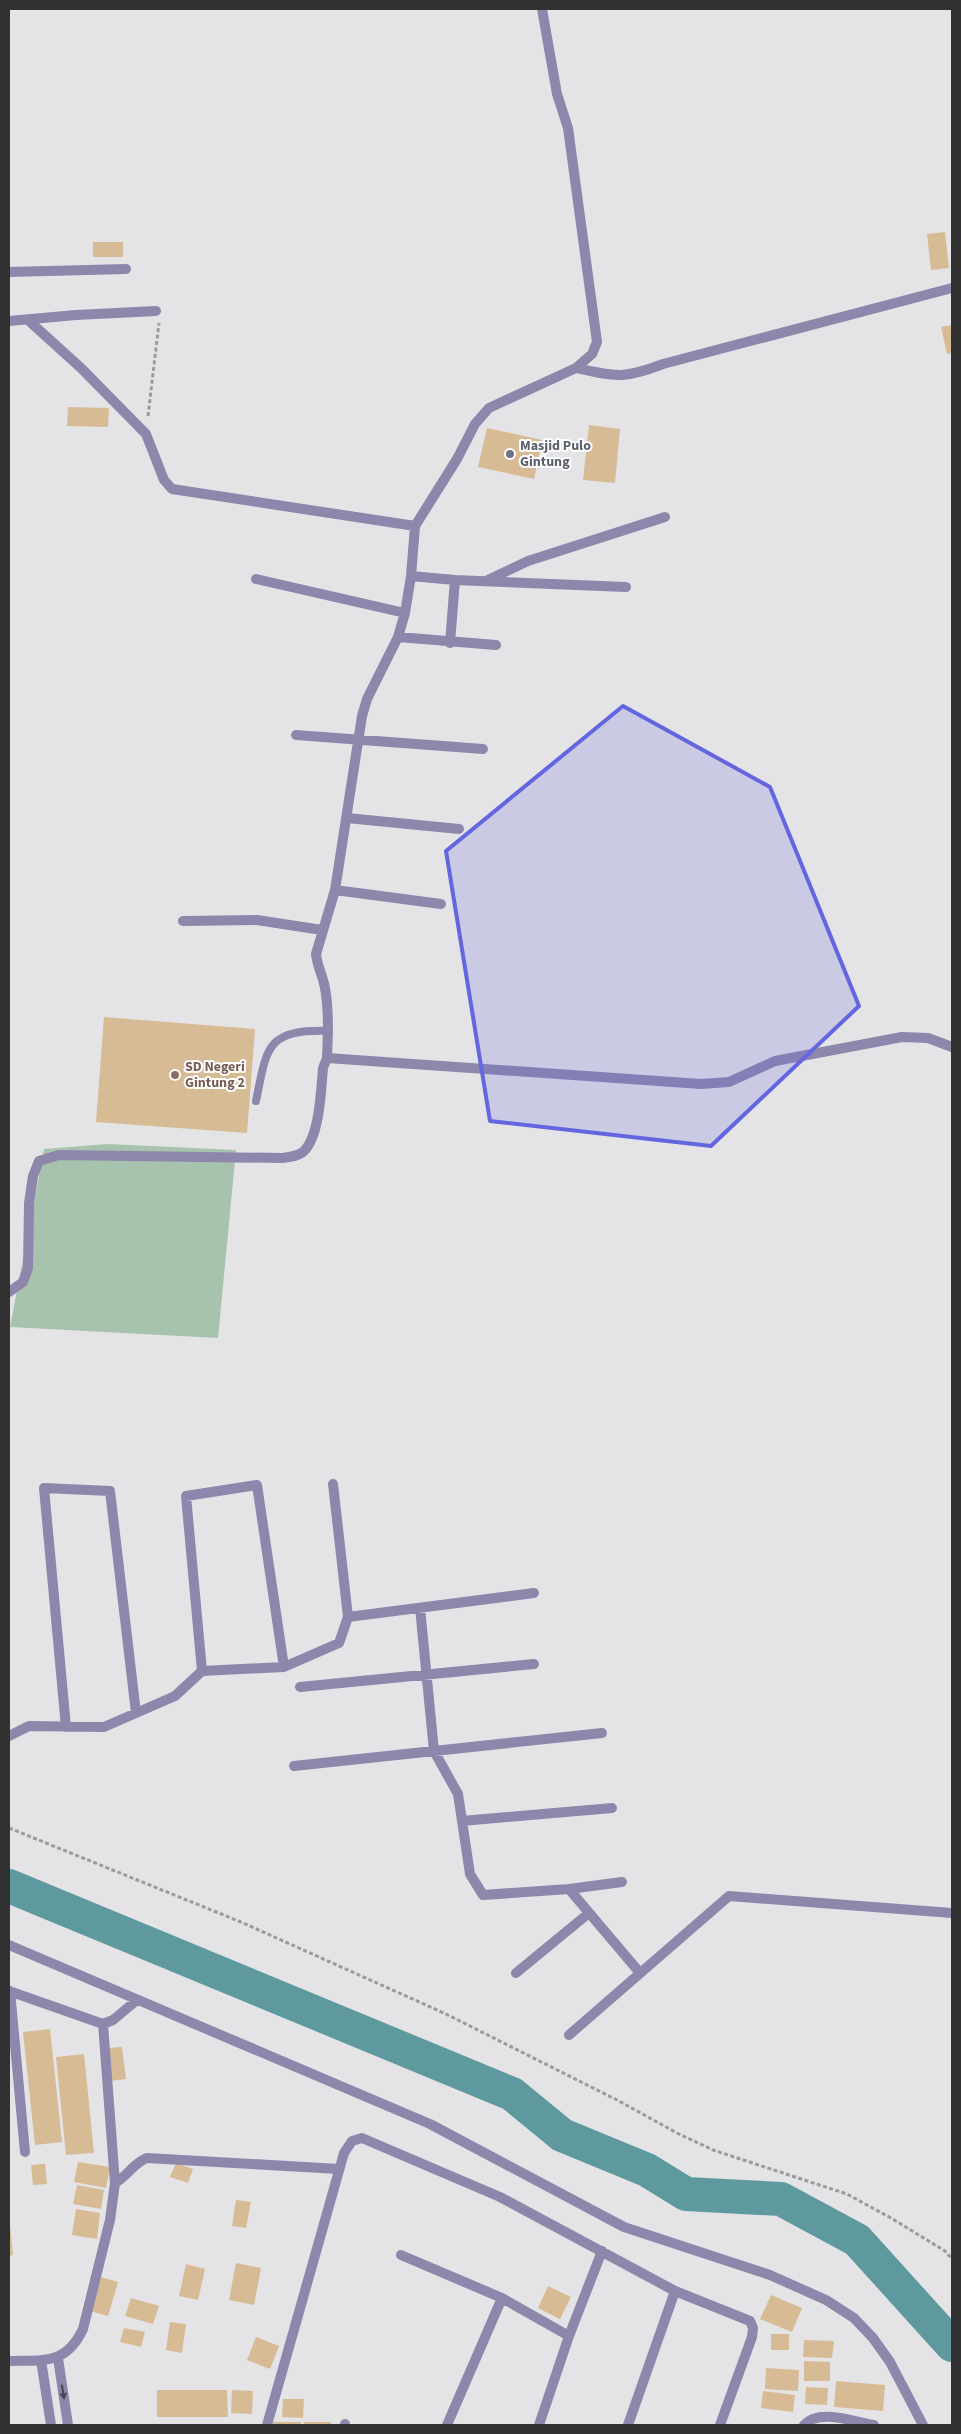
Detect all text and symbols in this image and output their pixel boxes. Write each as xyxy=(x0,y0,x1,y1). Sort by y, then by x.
place label: Masjid Pulo Gintung xyxy=(520,436,591,472)
marker: Masjid Pulo Gintung xyxy=(504,448,516,460)
place label: SD Negeri Gintung 2 xyxy=(185,1057,245,1093)
marker: SD Negeri Gintung 2 xyxy=(169,1069,181,1081)
one-way arrow xyxy=(60,2384,68,2400)

